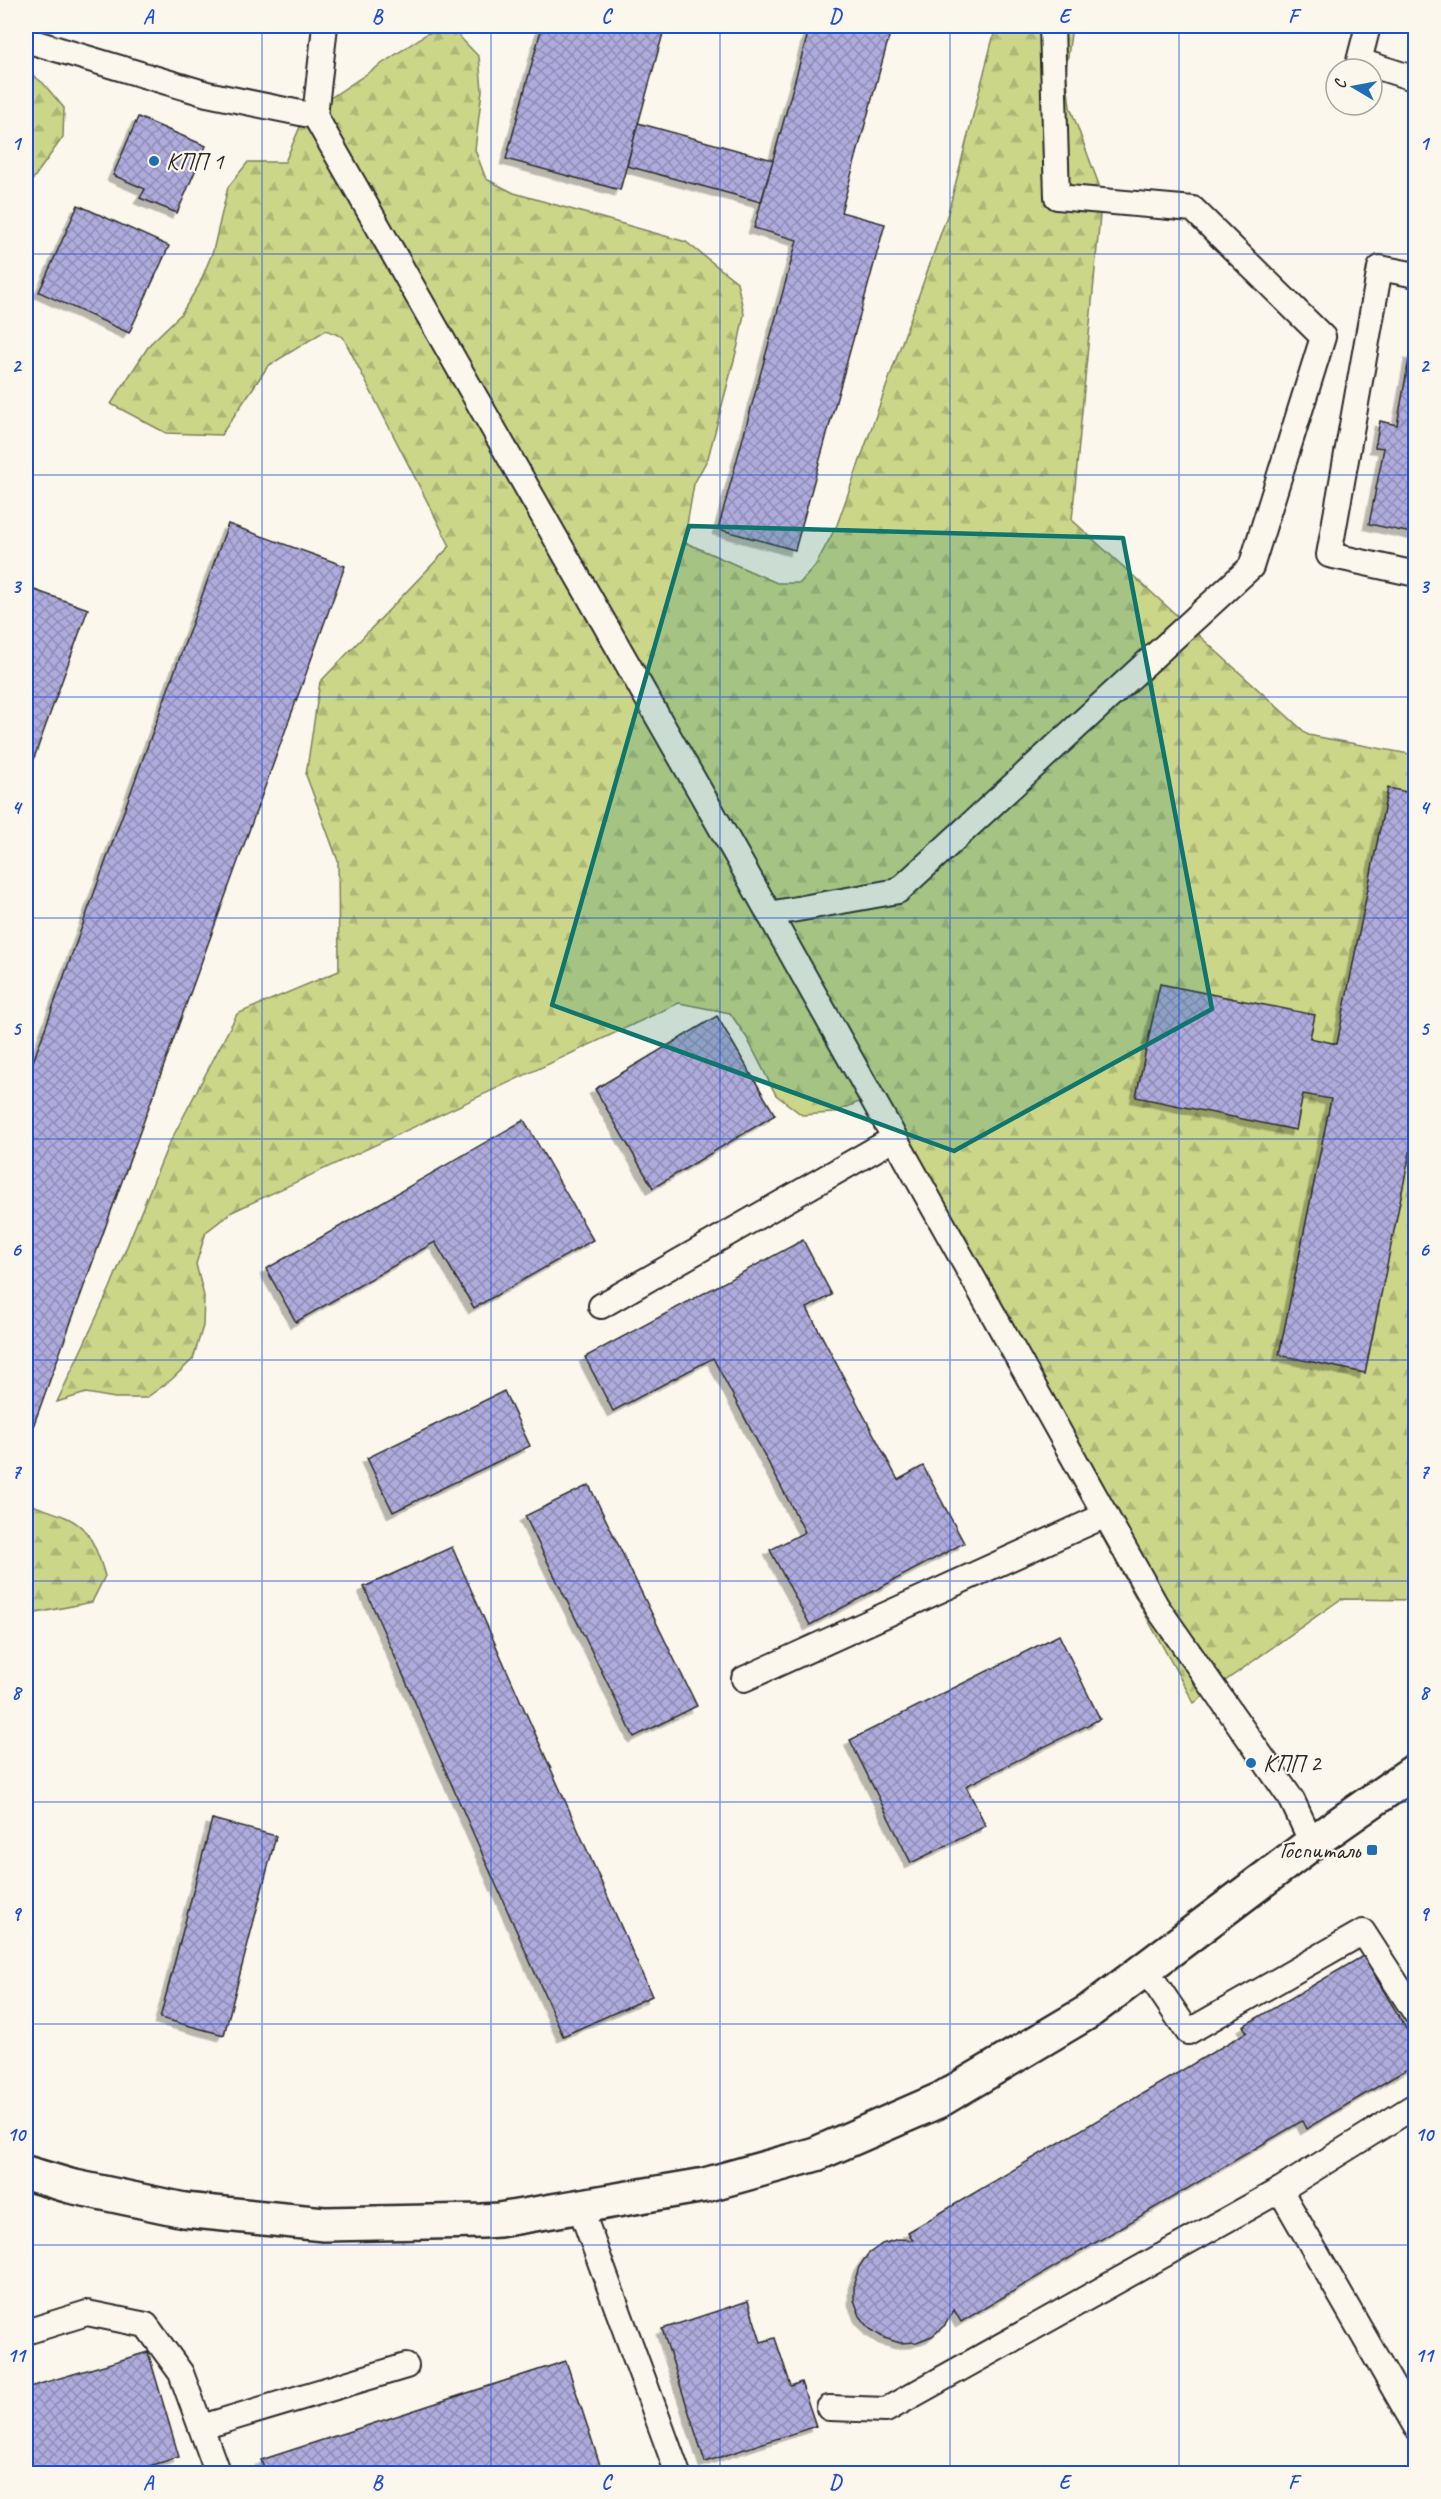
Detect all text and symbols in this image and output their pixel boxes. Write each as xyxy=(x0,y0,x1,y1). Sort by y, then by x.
text: A xyxy=(143,4,155,29)
text: B xyxy=(372,4,384,29)
text: C xyxy=(601,4,613,29)
text: D xyxy=(829,4,843,29)
text: E xyxy=(1059,4,1073,29)
text: F xyxy=(1288,4,1302,29)
north arrow xyxy=(1324,57,1384,117)
text: С xyxy=(1330,77,1351,90)
text: 1 xyxy=(12,131,23,156)
text: 1 xyxy=(1420,131,1431,156)
place label: КПП 1 xyxy=(166,146,225,176)
marker: КПП 1 xyxy=(147,154,161,168)
text: 2 xyxy=(12,353,23,378)
text: 2 xyxy=(1420,353,1431,378)
text: 3 xyxy=(12,574,23,599)
text: 3 xyxy=(1420,574,1431,599)
text: 4 xyxy=(12,795,24,820)
text: 4 xyxy=(1420,795,1432,820)
text: 5 xyxy=(12,1016,23,1041)
text: 5 xyxy=(1420,1016,1431,1041)
text: 6 xyxy=(11,1237,22,1262)
text: 6 xyxy=(1419,1237,1430,1262)
text: 7 xyxy=(12,1459,23,1484)
text: 7 xyxy=(1420,1459,1431,1484)
text: 8 xyxy=(12,1680,24,1705)
text: 8 xyxy=(1420,1680,1432,1705)
place label: КПП 2 xyxy=(1263,1748,1323,1778)
marker: КПП 2 xyxy=(1244,1756,1258,1770)
place label: Госпиталь xyxy=(1280,1835,1362,1865)
marker: Госпиталь xyxy=(1365,1843,1379,1857)
text: 9 xyxy=(12,1901,23,1926)
text: 9 xyxy=(1420,1901,1431,1926)
text: 10 xyxy=(7,2122,27,2147)
text: 10 xyxy=(1415,2122,1435,2147)
text: 11 xyxy=(7,2343,27,2368)
text: 11 xyxy=(1415,2343,1435,2368)
text: A xyxy=(143,2470,155,2495)
text: B xyxy=(372,2470,384,2495)
text: C xyxy=(601,2470,613,2495)
text: D xyxy=(829,2470,843,2495)
text: E xyxy=(1059,2470,1073,2495)
text: F xyxy=(1288,2470,1302,2495)

